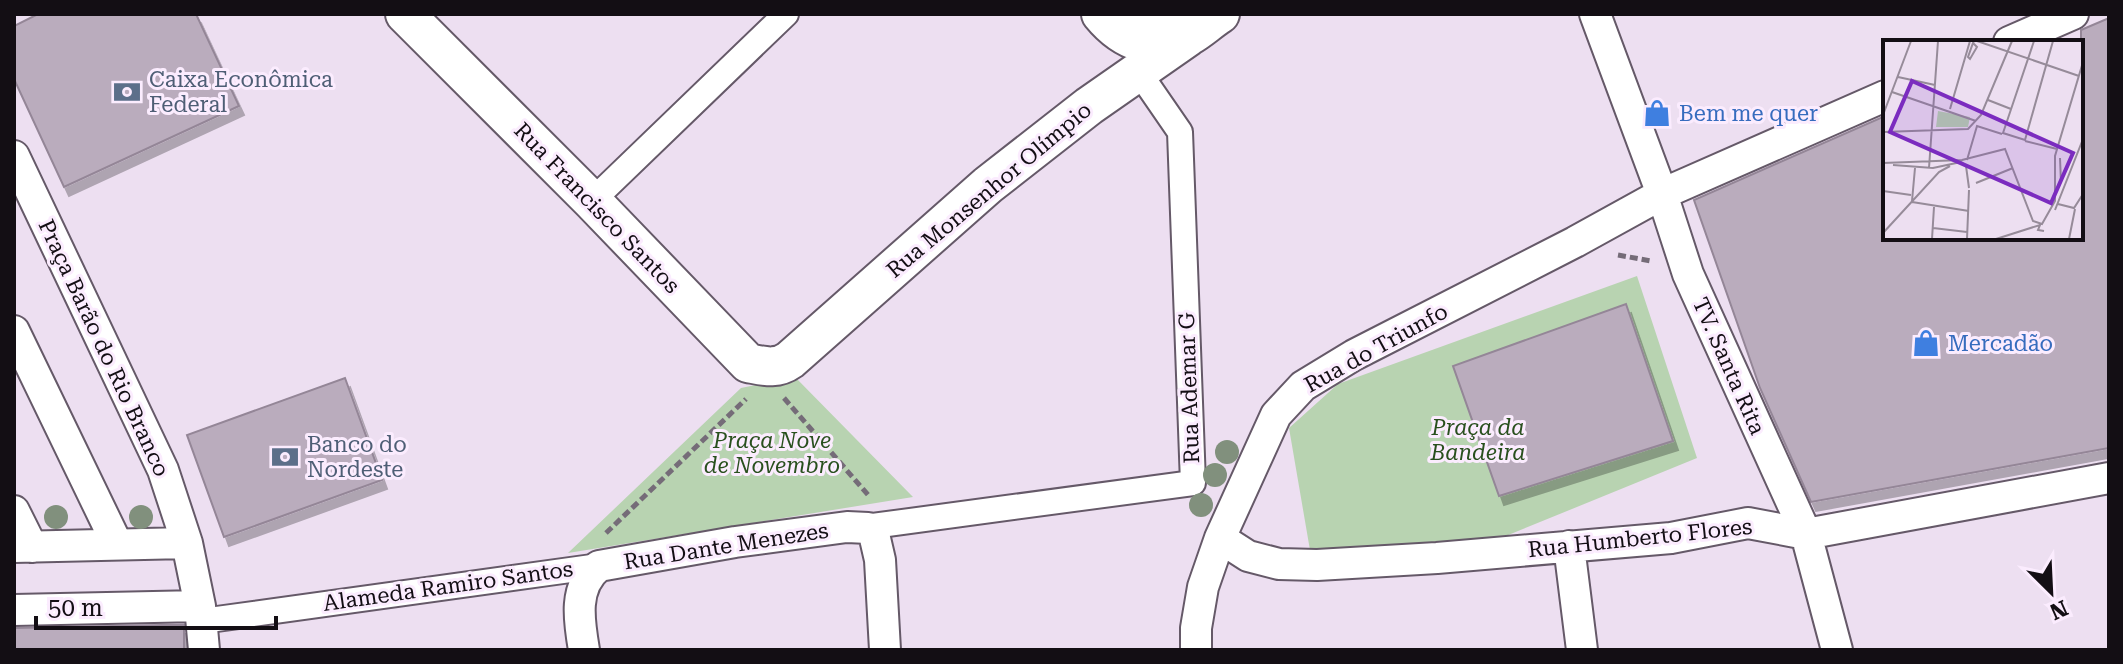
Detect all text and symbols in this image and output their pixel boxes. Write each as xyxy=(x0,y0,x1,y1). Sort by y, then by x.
inset map xyxy=(1883,40,2083,240)
place label: Caixa Econômica Federal xyxy=(149,67,333,117)
bank icon: Caixa Econômica Federal xyxy=(112,77,142,107)
street label: Rua Monsenhor Olímpio xyxy=(882,97,1096,283)
shop icon: Bem me quer xyxy=(1642,98,1672,128)
place label: Bem me quer xyxy=(1679,101,1818,126)
street label: Rua Francisco Santos xyxy=(509,118,685,298)
street label: Praça Barão do Rio Branco xyxy=(33,216,175,480)
street label: TV. Santa Rita xyxy=(1688,294,1770,438)
street label: Rua do Triunfo xyxy=(1300,298,1452,398)
street label: Rua Ademar G xyxy=(1174,312,1204,464)
shop icon: Mercadão xyxy=(1911,328,1941,358)
place label: Mercadão xyxy=(1948,331,2053,356)
park label: Praça da Bandeira xyxy=(1429,415,1526,465)
park label: Praça Nove de Novembro xyxy=(704,428,840,478)
place label: Banco do Nordeste xyxy=(307,432,407,482)
bank icon: Banco do Nordeste xyxy=(270,442,300,472)
street label: Rua Humberto Flores xyxy=(1527,514,1753,562)
street label: Rua Dante Menezes xyxy=(622,517,830,575)
north arrow xyxy=(2011,552,2091,632)
street label: Alameda Ramiro Santos xyxy=(321,556,575,616)
scale bar xyxy=(36,580,276,630)
text: 50 m xyxy=(48,594,103,622)
text: N xyxy=(2046,595,2072,625)

